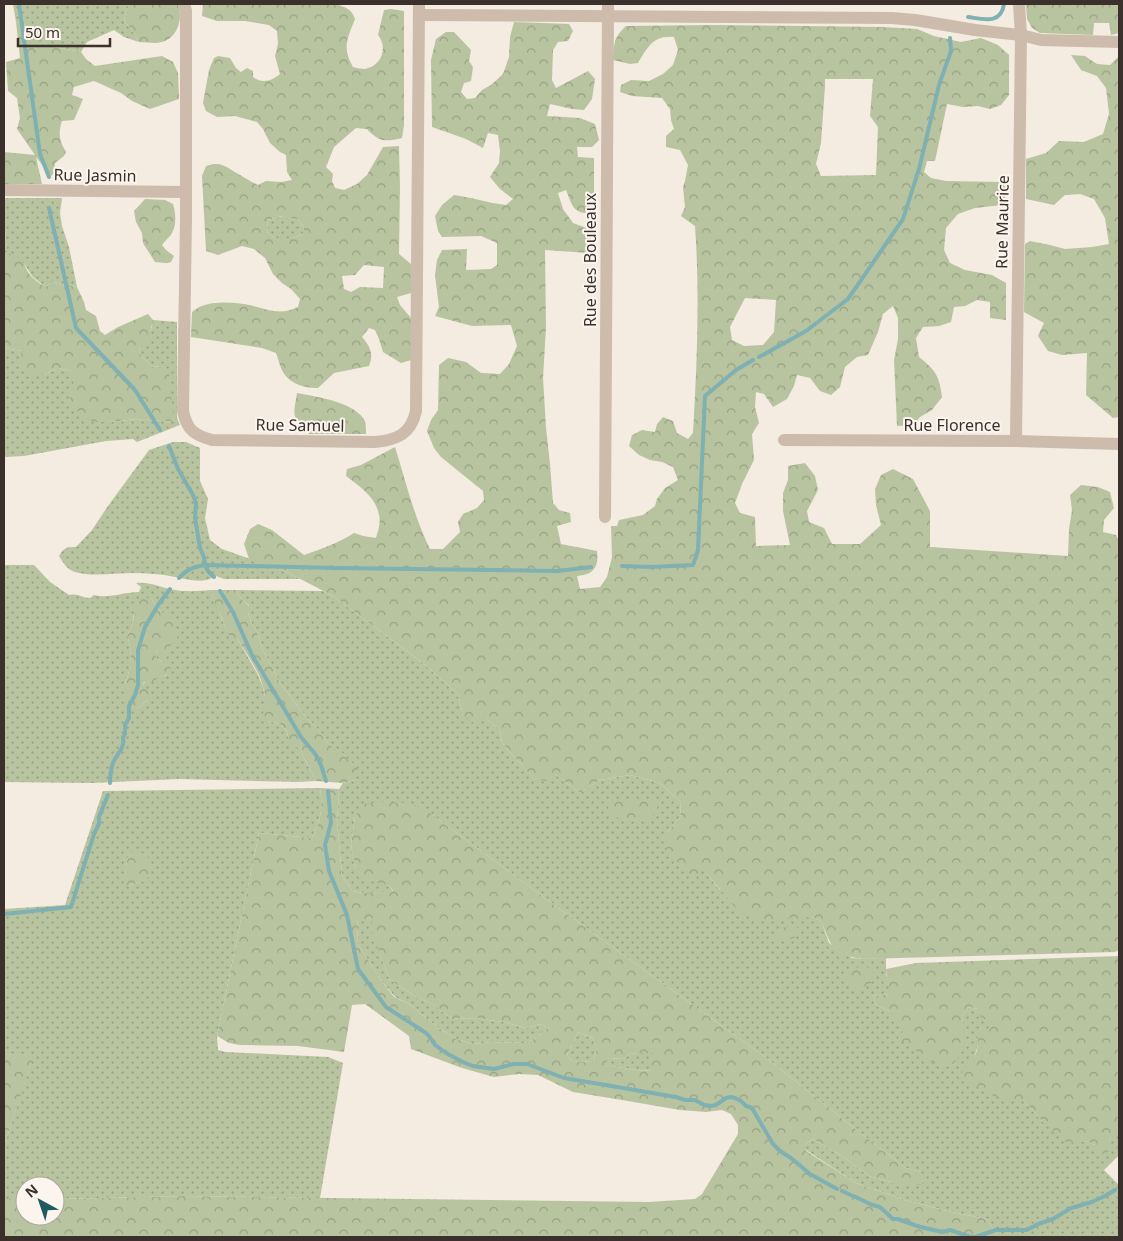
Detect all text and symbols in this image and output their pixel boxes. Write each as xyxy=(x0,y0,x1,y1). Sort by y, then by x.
scale bar xyxy=(18,15,110,47)
text: 50 m xyxy=(25,22,60,42)
street label: Rue Jasmin xyxy=(53,163,137,187)
street label: Rue Maurice xyxy=(990,175,1014,269)
street label: Rue des Bouleaux xyxy=(579,192,601,327)
street label: Rue Samuel xyxy=(255,413,345,437)
street label: Rue Florence xyxy=(903,414,1001,436)
north arrow xyxy=(15,1176,65,1226)
text: N xyxy=(21,1180,42,1202)

